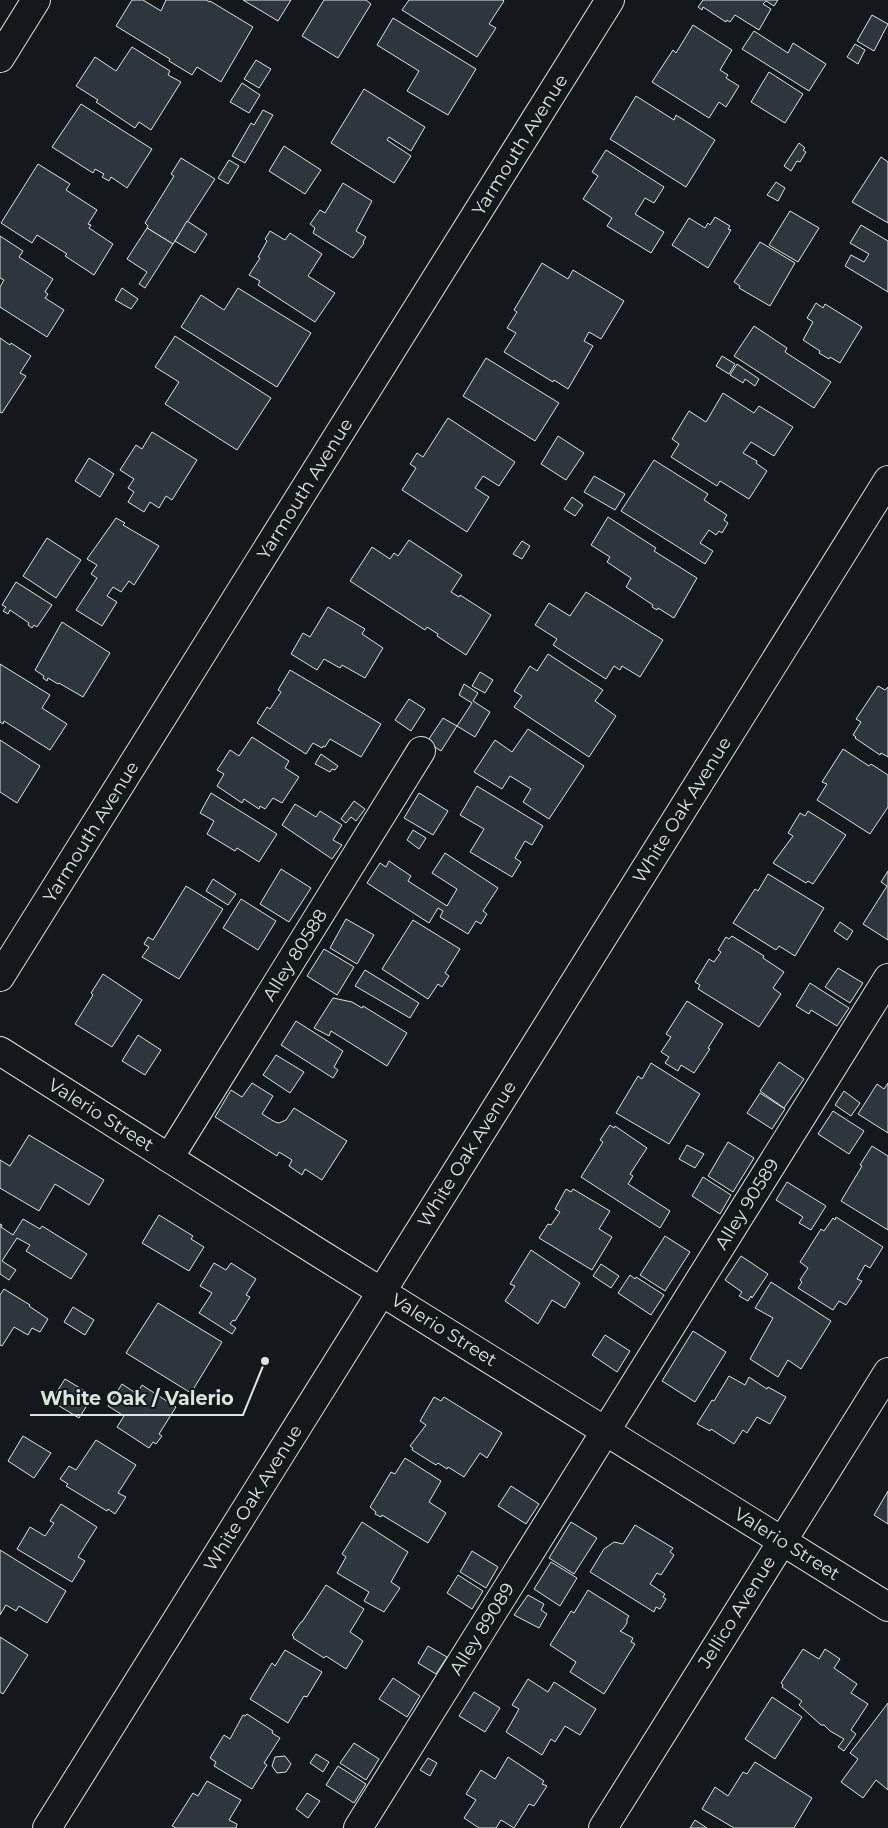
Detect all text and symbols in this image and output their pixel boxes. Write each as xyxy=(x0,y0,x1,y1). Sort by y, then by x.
street label: Yarmouth Avenue xyxy=(468,70,572,220)
street label: Yarmouth Avenue xyxy=(253,414,357,564)
street label: White Oak Avenue xyxy=(628,733,736,887)
street label: Yarmouth Avenue xyxy=(39,757,143,907)
street label: Alley 80588 xyxy=(258,905,332,1005)
street label: Valerio Street xyxy=(44,1074,158,1156)
street label: White Oak Avenue xyxy=(413,1077,521,1231)
street label: Alley 90589 xyxy=(710,1154,784,1254)
street label: Valerio Street xyxy=(387,1289,501,1371)
callout: White Oak / Valerio xyxy=(30,1381,243,1415)
text: White Oak / Valerio xyxy=(40,1387,234,1410)
street label: White Oak Avenue xyxy=(199,1421,307,1575)
street label: Valerio Street xyxy=(730,1503,844,1585)
street label: Jellico Avenue xyxy=(693,1552,780,1673)
street label: Alley 89089 xyxy=(445,1579,519,1679)

